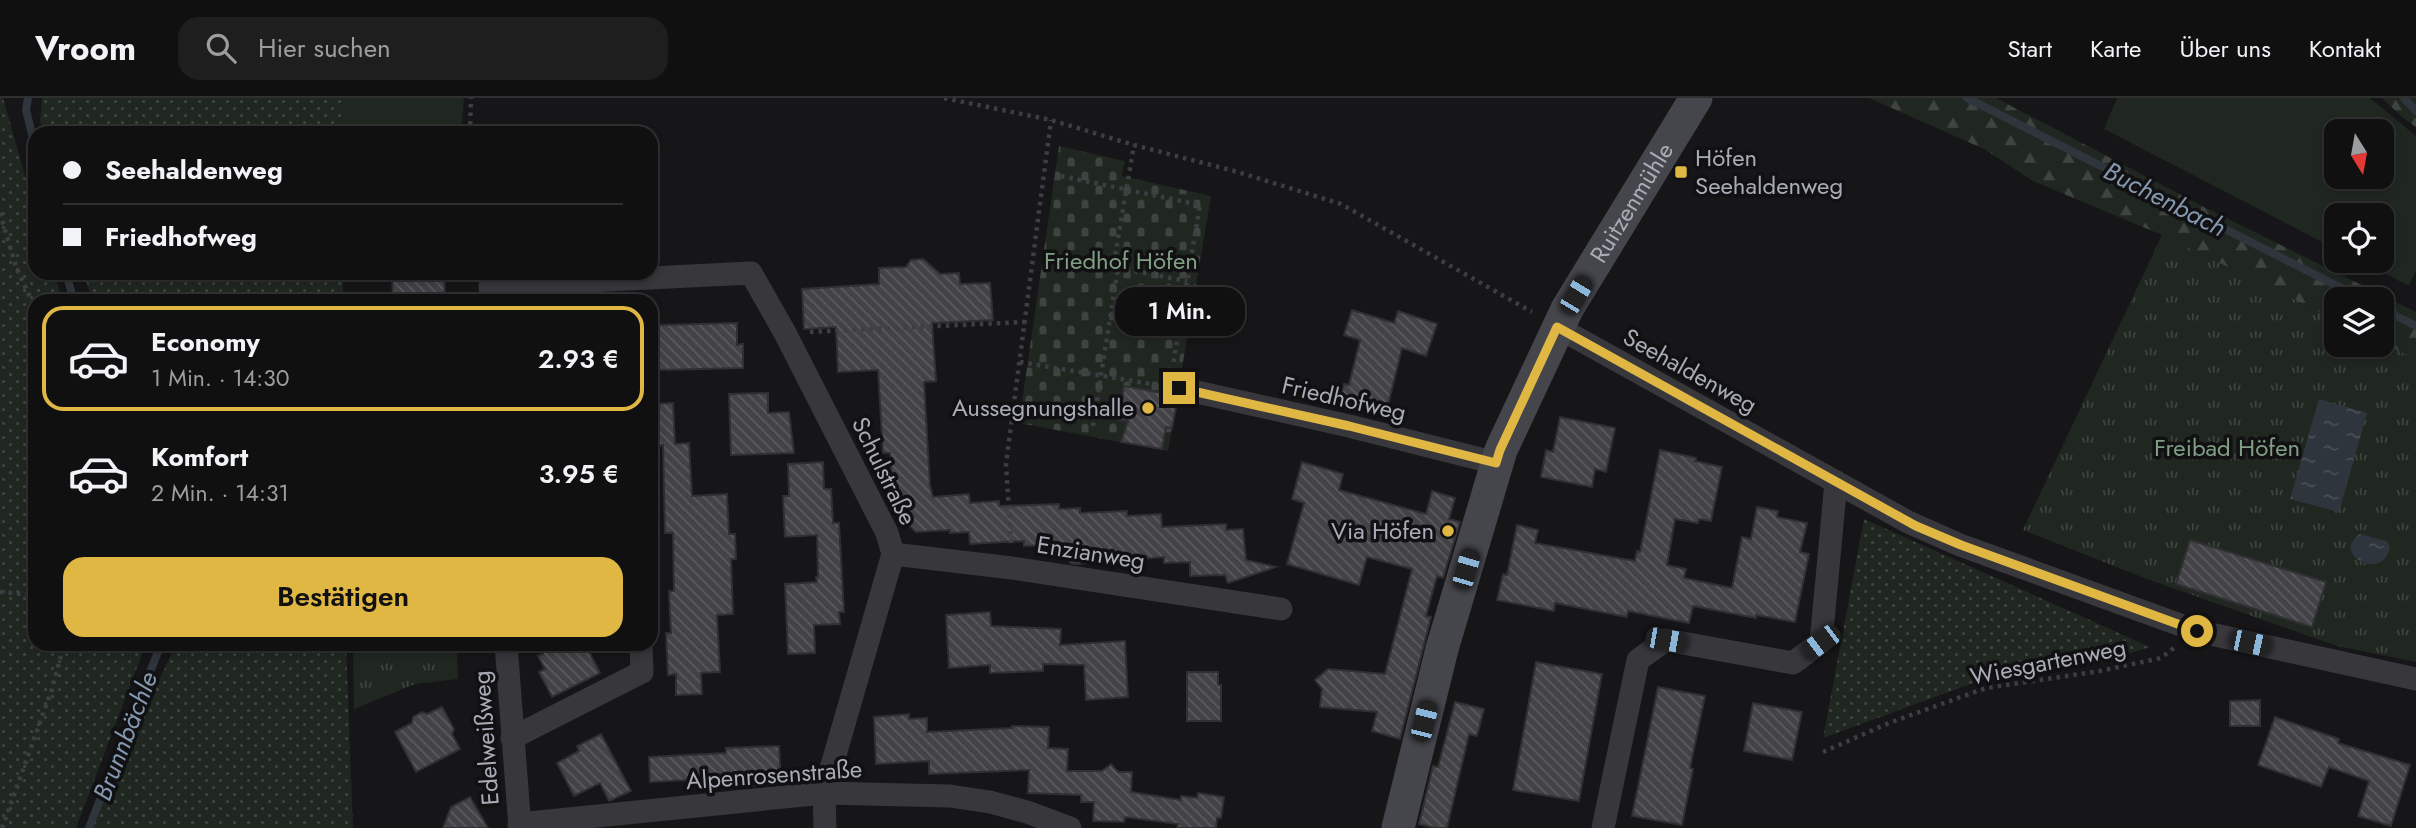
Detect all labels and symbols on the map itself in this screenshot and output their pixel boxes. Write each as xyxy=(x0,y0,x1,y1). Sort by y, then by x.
north arrow xyxy=(2324,119,2394,189)
street label: Ruitzenmühle xyxy=(1581,136,1682,270)
place label: Höfen Seehaldenweg xyxy=(1695,140,1843,203)
water label: Buchenbach xyxy=(2097,152,2233,246)
marker: Höfen Seehaldenweg xyxy=(1673,164,1689,180)
park label: Friedhof Höfen xyxy=(1044,243,1198,278)
car xyxy=(1557,272,1596,318)
callout: 1 Min. xyxy=(1114,286,1244,336)
street label: Seehaldenweg xyxy=(1617,319,1763,422)
street label: Friedhofweg xyxy=(1278,367,1410,430)
route end xyxy=(1163,372,1195,404)
place label: Aussegnungshalle xyxy=(952,390,1134,425)
marker: Aussegnungshalle xyxy=(1140,400,1156,416)
street label: Schulstraße xyxy=(843,411,926,531)
park label: Freibad Höfen xyxy=(2154,430,2300,465)
place label: Via Höfen xyxy=(1331,513,1434,548)
marker: Via Höfen xyxy=(1440,523,1456,539)
street label: Enzianweg xyxy=(1034,527,1148,578)
car xyxy=(1451,546,1482,592)
route start xyxy=(2181,615,2213,647)
car xyxy=(1798,621,1845,663)
car xyxy=(1644,626,1689,654)
car xyxy=(2228,628,2273,658)
street label: Wiesgartenweg xyxy=(1967,629,2129,694)
water label: Brunnbächle xyxy=(83,666,167,806)
street label: Edelweißweg xyxy=(463,670,508,807)
car xyxy=(1409,698,1440,744)
street label: Alpenrosenstraße xyxy=(685,751,863,798)

